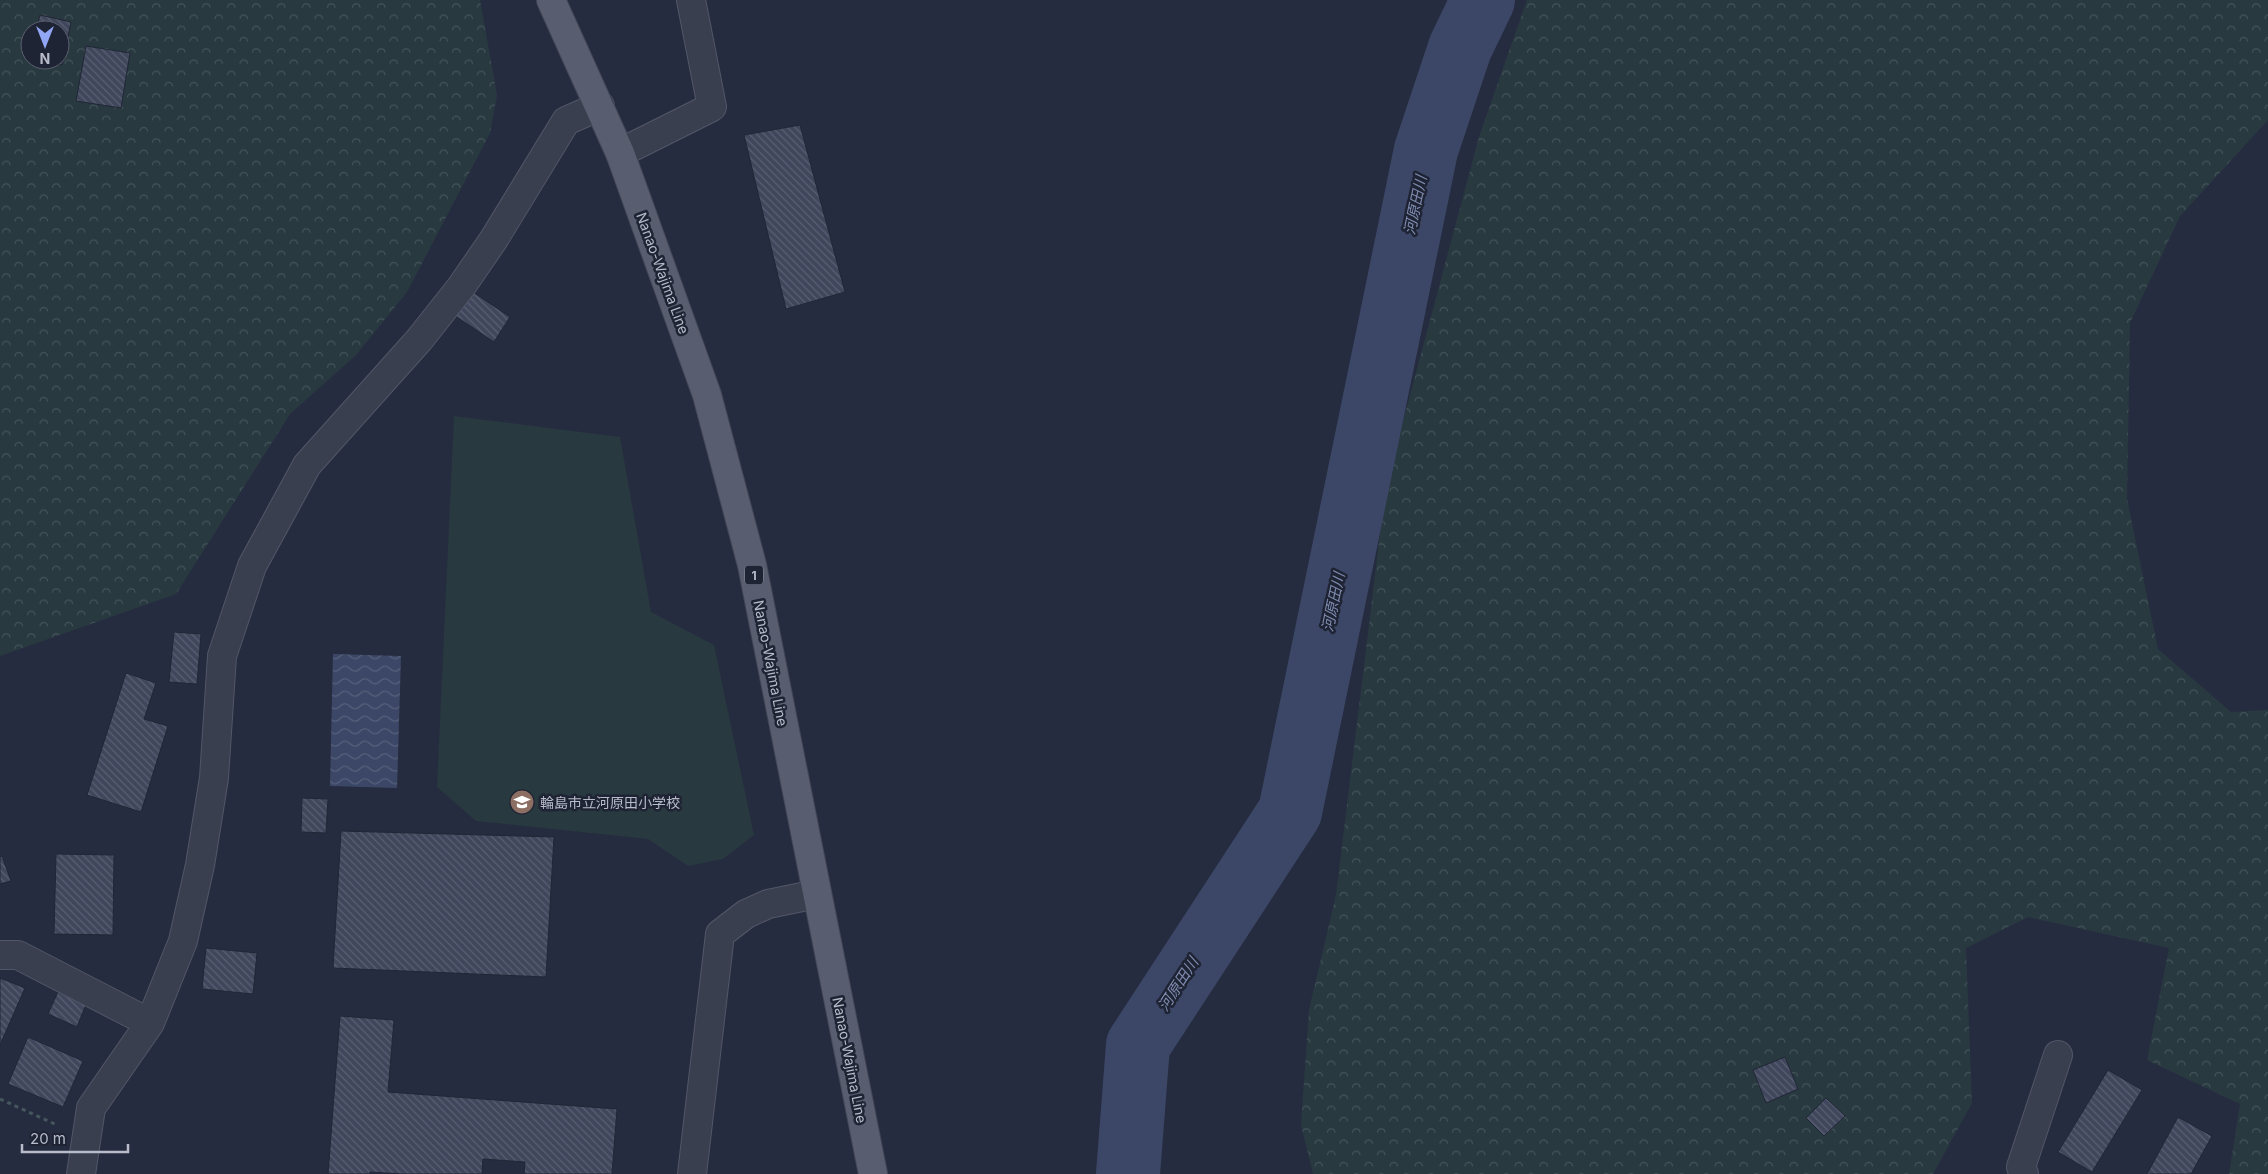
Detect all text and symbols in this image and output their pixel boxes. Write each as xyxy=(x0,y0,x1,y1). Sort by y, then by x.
north arrow xyxy=(20,20,70,70)
text: N xyxy=(40,50,50,67)
water label: 河原田川 xyxy=(1399,172,1431,236)
street label: Nanao-Wajima Line xyxy=(633,210,693,336)
road number: 1 xyxy=(745,566,763,584)
water label: 河原田川 xyxy=(1317,569,1349,633)
street label: Nanao-Wajima Line xyxy=(750,598,792,728)
school or university icon: 輪島市立河原田小学校 xyxy=(509,789,535,815)
place label: 輪島市立河原田小学校 xyxy=(540,794,680,811)
water label: 河原田川 xyxy=(1154,952,1203,1014)
street label: Nanao-Wajima Line xyxy=(829,995,871,1125)
scale bar xyxy=(22,1122,129,1154)
text: 20 m xyxy=(30,1129,66,1148)

